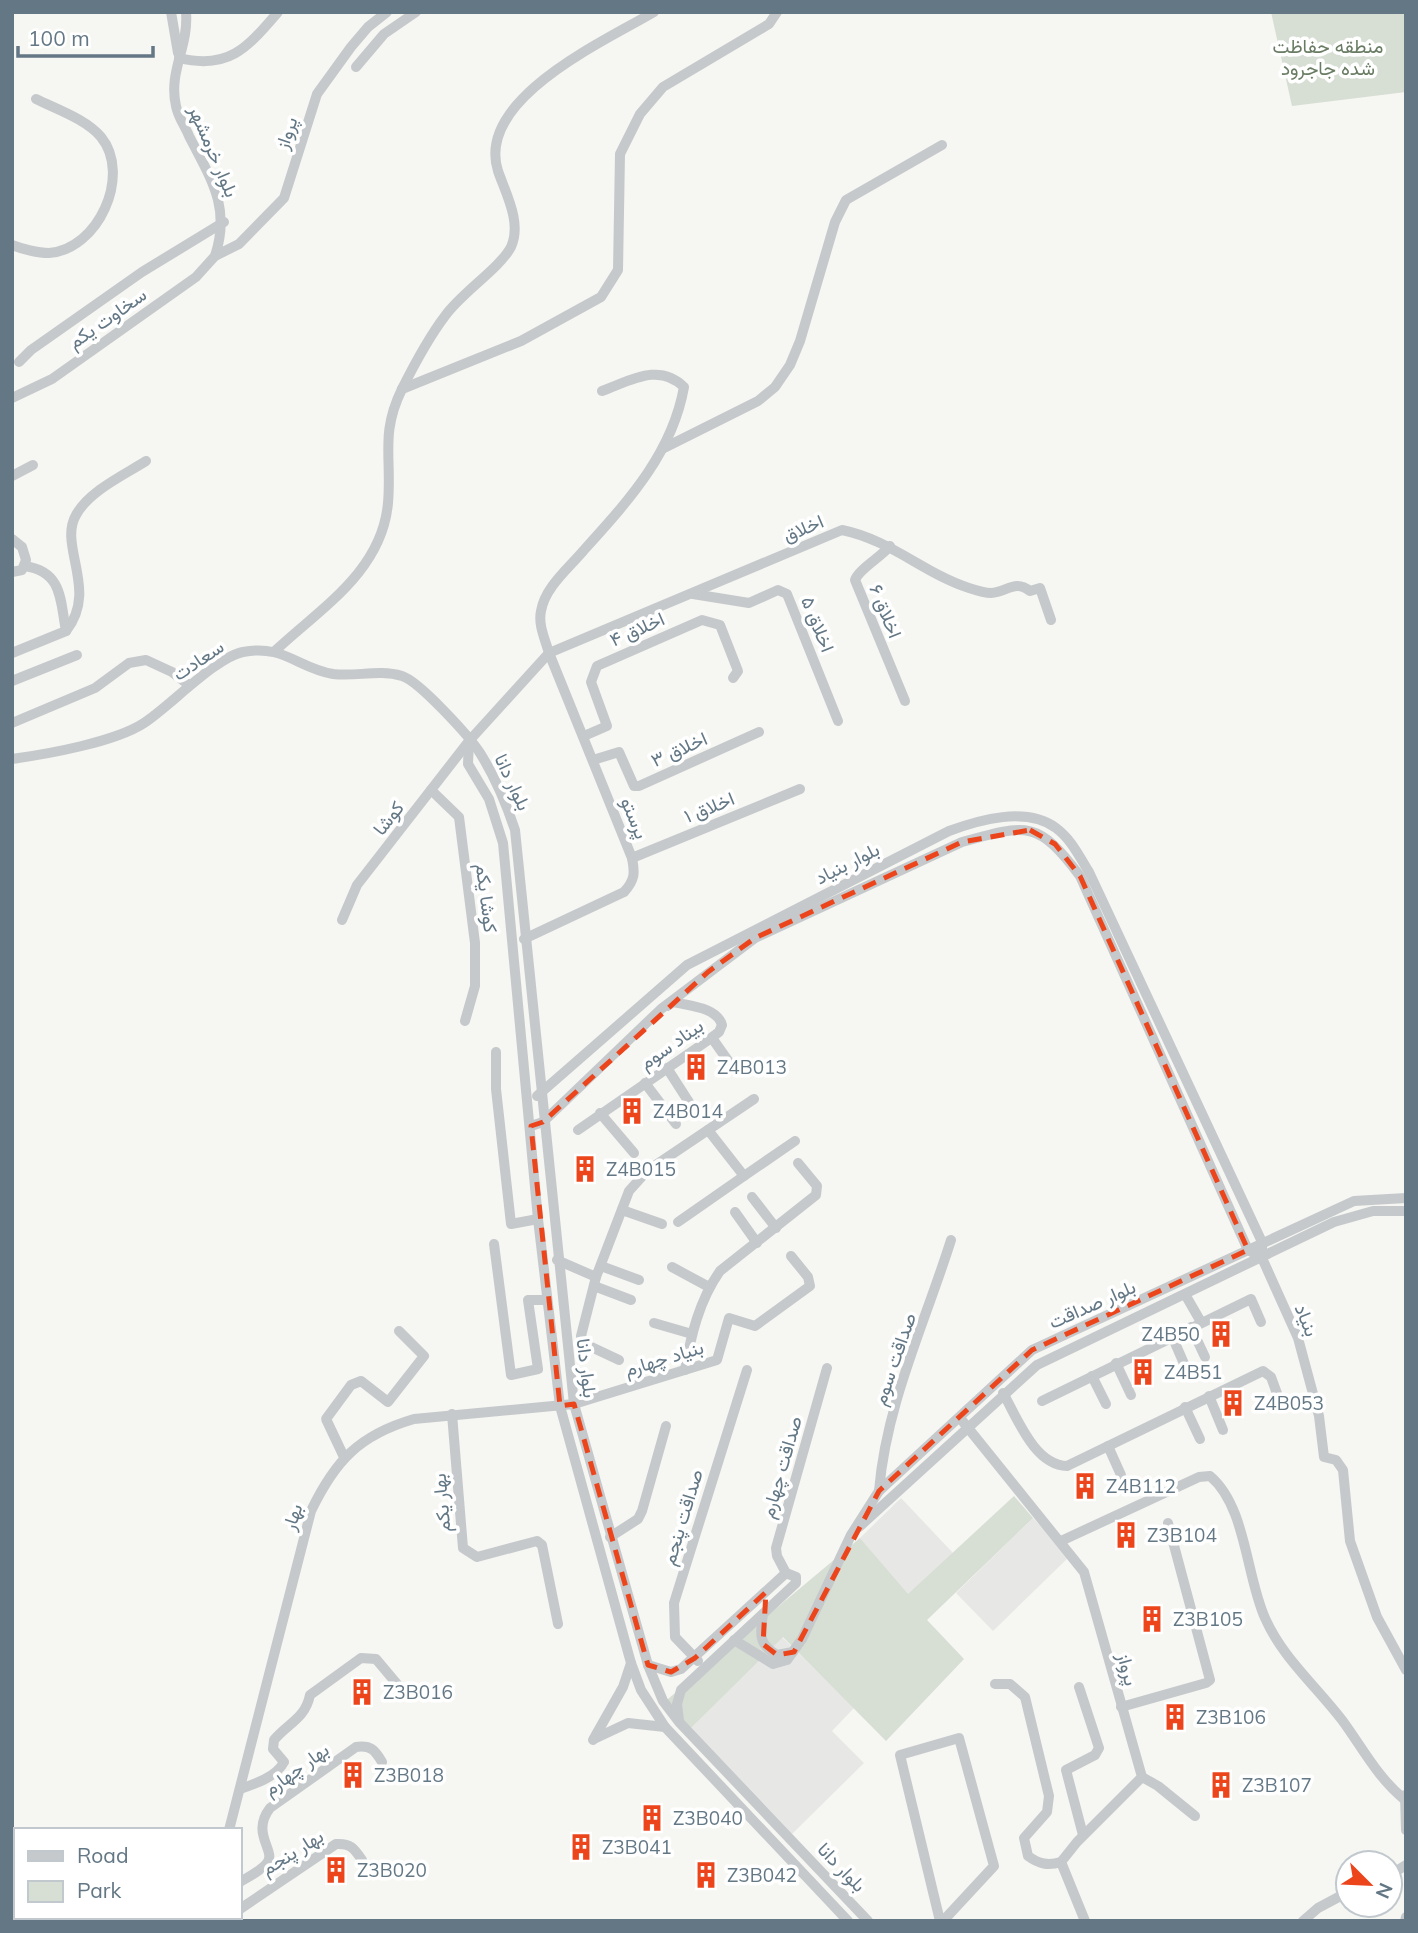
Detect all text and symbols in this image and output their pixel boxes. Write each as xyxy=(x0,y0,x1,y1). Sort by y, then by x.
scale bar xyxy=(18,14,152,58)
text: 100 m xyxy=(28,25,90,51)
park label: منطقه حفاظت شده جاجرود xyxy=(1273,34,1383,80)
street label: بلوار خرمشهر xyxy=(184,101,244,201)
street label: پرواز xyxy=(269,114,304,154)
street label: سخاوت یکم xyxy=(63,282,152,355)
street label: اخلاق xyxy=(779,509,827,547)
street label: اخلاق ۶ xyxy=(864,581,908,641)
street label: اخلاق ۵ xyxy=(796,593,840,655)
street label: اخلاق ۴ xyxy=(606,606,668,652)
street label: سعادت xyxy=(168,634,228,686)
street label: اخلاق ۳ xyxy=(647,726,711,772)
street label: بلوار دانا xyxy=(489,750,537,814)
street label: اخلاق ۱ xyxy=(680,786,738,828)
street label: پرستو xyxy=(614,794,654,843)
street label: کوشا xyxy=(367,796,409,840)
street label: بلوار بنیاد xyxy=(811,837,883,889)
street label: کوشا یکم xyxy=(470,862,503,934)
street label: بیناد سوم xyxy=(634,1013,708,1075)
building icon: Z4B013 xyxy=(681,1052,711,1082)
place label: Z4B013 xyxy=(717,1055,787,1079)
building icon: Z4B014 xyxy=(617,1096,647,1126)
place label: Z4B014 xyxy=(653,1099,723,1123)
building icon: Z4B015 xyxy=(570,1154,600,1184)
place label: Z4B015 xyxy=(606,1157,676,1181)
street label: بلوار صداقت xyxy=(1045,1274,1139,1334)
street label: بنیاد xyxy=(1290,1300,1324,1340)
street label: صداقت سوم xyxy=(867,1310,922,1409)
building icon: Z4B50 xyxy=(1206,1319,1236,1349)
place label: Z4B50 xyxy=(1142,1322,1200,1346)
street label: بنیاد چهارم xyxy=(622,1335,707,1383)
street label: بلوار دانا xyxy=(571,1337,603,1399)
building icon: Z4B51 xyxy=(1128,1357,1158,1387)
place label: Z4B51 xyxy=(1164,1360,1222,1384)
building icon: Z4B053 xyxy=(1218,1388,1248,1418)
place label: Z4B053 xyxy=(1254,1391,1324,1415)
street label: صداقت چهارم xyxy=(755,1413,809,1521)
street label: صداقت پنجم xyxy=(656,1466,710,1568)
building icon: Z4B112 xyxy=(1070,1471,1100,1501)
street label: بهار یکم xyxy=(426,1472,457,1534)
place label: Z4B112 xyxy=(1106,1474,1176,1498)
street label: بهار xyxy=(276,1501,308,1534)
building icon: Z3B104 xyxy=(1111,1520,1141,1550)
place label: Z3B104 xyxy=(1147,1523,1217,1547)
building icon: Z3B105 xyxy=(1137,1604,1167,1634)
place label: Z3B105 xyxy=(1173,1607,1243,1631)
street label: پرواز xyxy=(1110,1649,1144,1689)
building icon: Z3B016 xyxy=(347,1677,377,1707)
place label: Z3B016 xyxy=(383,1680,453,1704)
building icon: Z3B106 xyxy=(1160,1702,1190,1732)
place label: Z3B106 xyxy=(1196,1705,1266,1729)
street label: بهار چهارم xyxy=(259,1737,335,1802)
building icon: Z3B018 xyxy=(338,1760,368,1790)
place label: Z3B018 xyxy=(374,1763,444,1787)
building icon: Z3B107 xyxy=(1206,1770,1236,1800)
place label: Z3B107 xyxy=(1242,1773,1312,1797)
building icon: Z3B040 xyxy=(637,1803,667,1833)
place label: Z3B040 xyxy=(673,1806,743,1830)
street label: بهار پنجم xyxy=(256,1824,329,1882)
legend xyxy=(14,1828,242,1919)
building icon: Z3B041 xyxy=(566,1832,596,1862)
place label: Z3B041 xyxy=(602,1835,672,1859)
street label: بلوار دانا xyxy=(813,1837,871,1897)
text: Road xyxy=(77,1842,128,1868)
north arrow xyxy=(1334,1849,1404,1919)
building icon: Z3B020 xyxy=(321,1855,351,1885)
place label: Z3B020 xyxy=(357,1858,427,1882)
building icon: Z3B042 xyxy=(691,1860,721,1890)
place label: Z3B042 xyxy=(727,1863,797,1887)
text: Park xyxy=(77,1877,121,1903)
text: N xyxy=(1371,1879,1398,1902)

